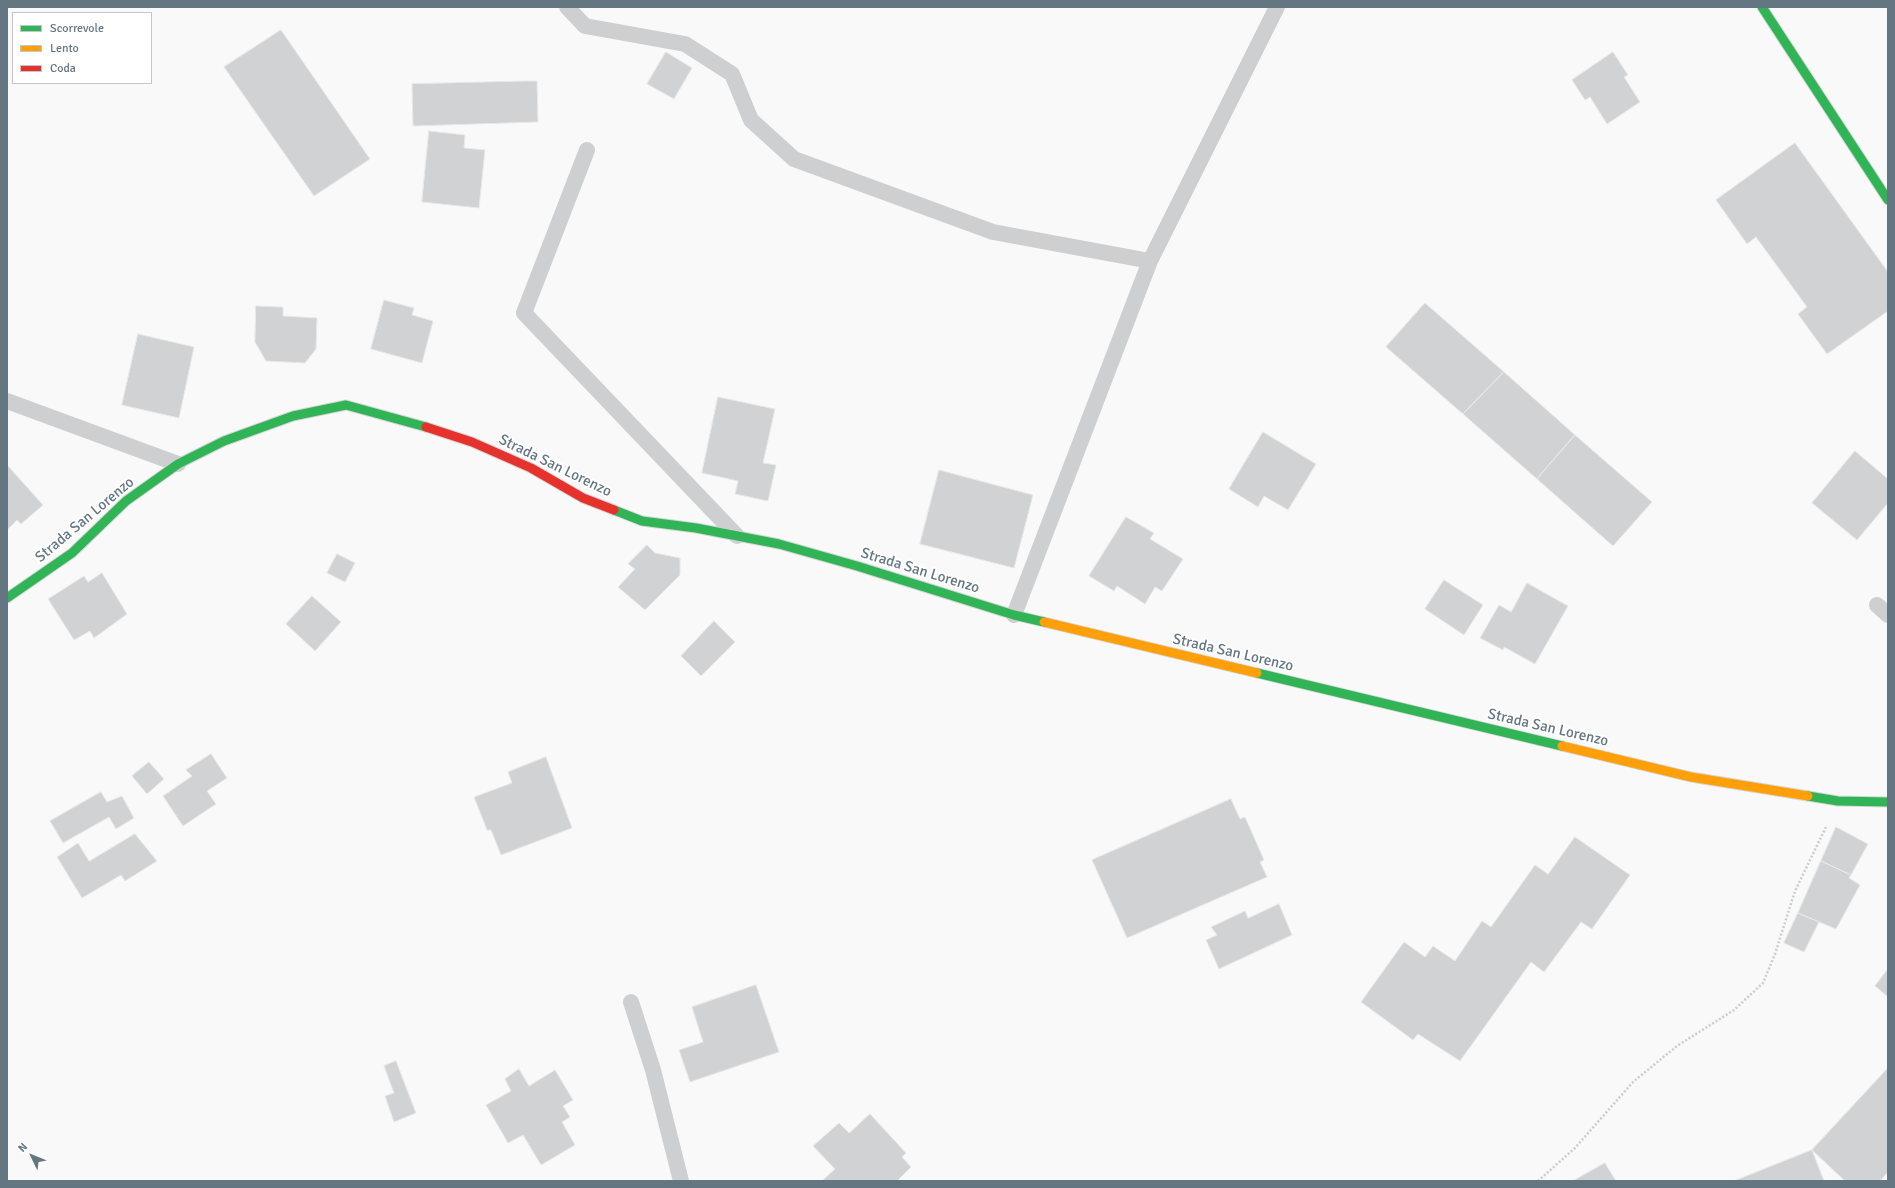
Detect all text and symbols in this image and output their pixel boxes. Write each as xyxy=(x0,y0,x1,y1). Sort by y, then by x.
legend xyxy=(12,12,152,84)
text: Scorrevole xyxy=(50,21,104,36)
text: Lento xyxy=(50,41,79,56)
text: Coda xyxy=(50,61,76,76)
street label: Strada San Lorenzo xyxy=(496,431,614,501)
street label: Strada San Lorenzo xyxy=(32,473,138,567)
street label: Strada San Lorenzo xyxy=(858,544,982,598)
street label: Strada San Lorenzo xyxy=(1171,630,1295,676)
street label: Strada San Lorenzo xyxy=(1486,705,1610,751)
north arrow xyxy=(12,1136,52,1176)
text: N xyxy=(15,1140,30,1155)

